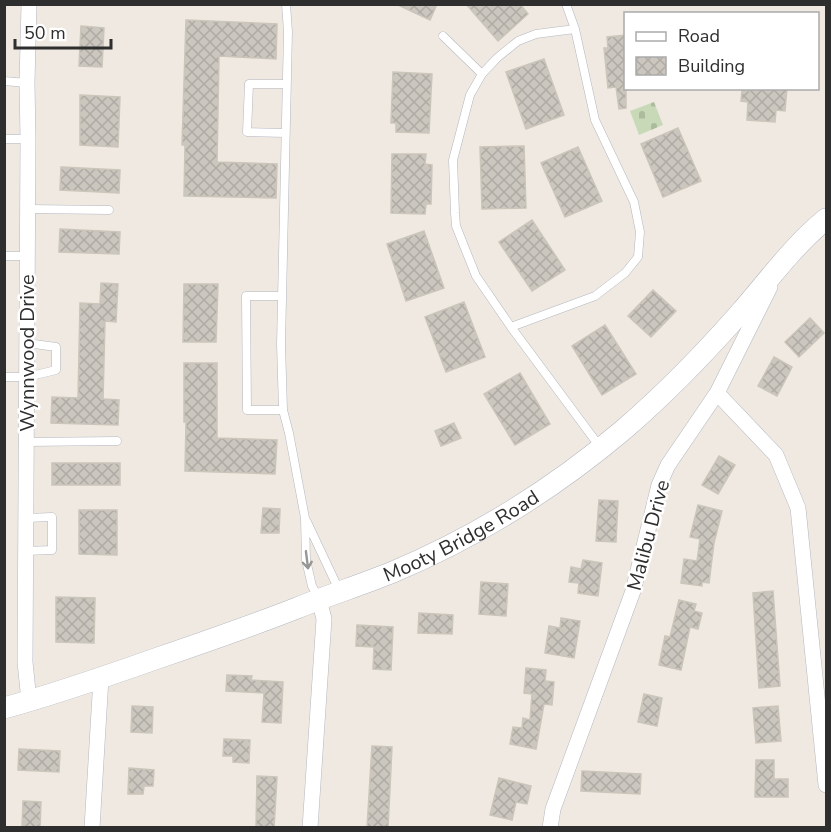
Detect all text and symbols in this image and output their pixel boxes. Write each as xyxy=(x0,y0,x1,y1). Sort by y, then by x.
scale bar xyxy=(15,12,111,50)
legend xyxy=(624,12,819,90)
text: 50 m xyxy=(24,21,66,45)
text: Road xyxy=(678,24,720,48)
text: Building xyxy=(678,54,745,78)
street label: Wynnwood Drive xyxy=(14,274,41,432)
street label: Malibu Drive xyxy=(621,477,676,594)
street label: Mooty Bridge Road xyxy=(379,484,544,589)
one-way arrow xyxy=(302,549,313,569)

